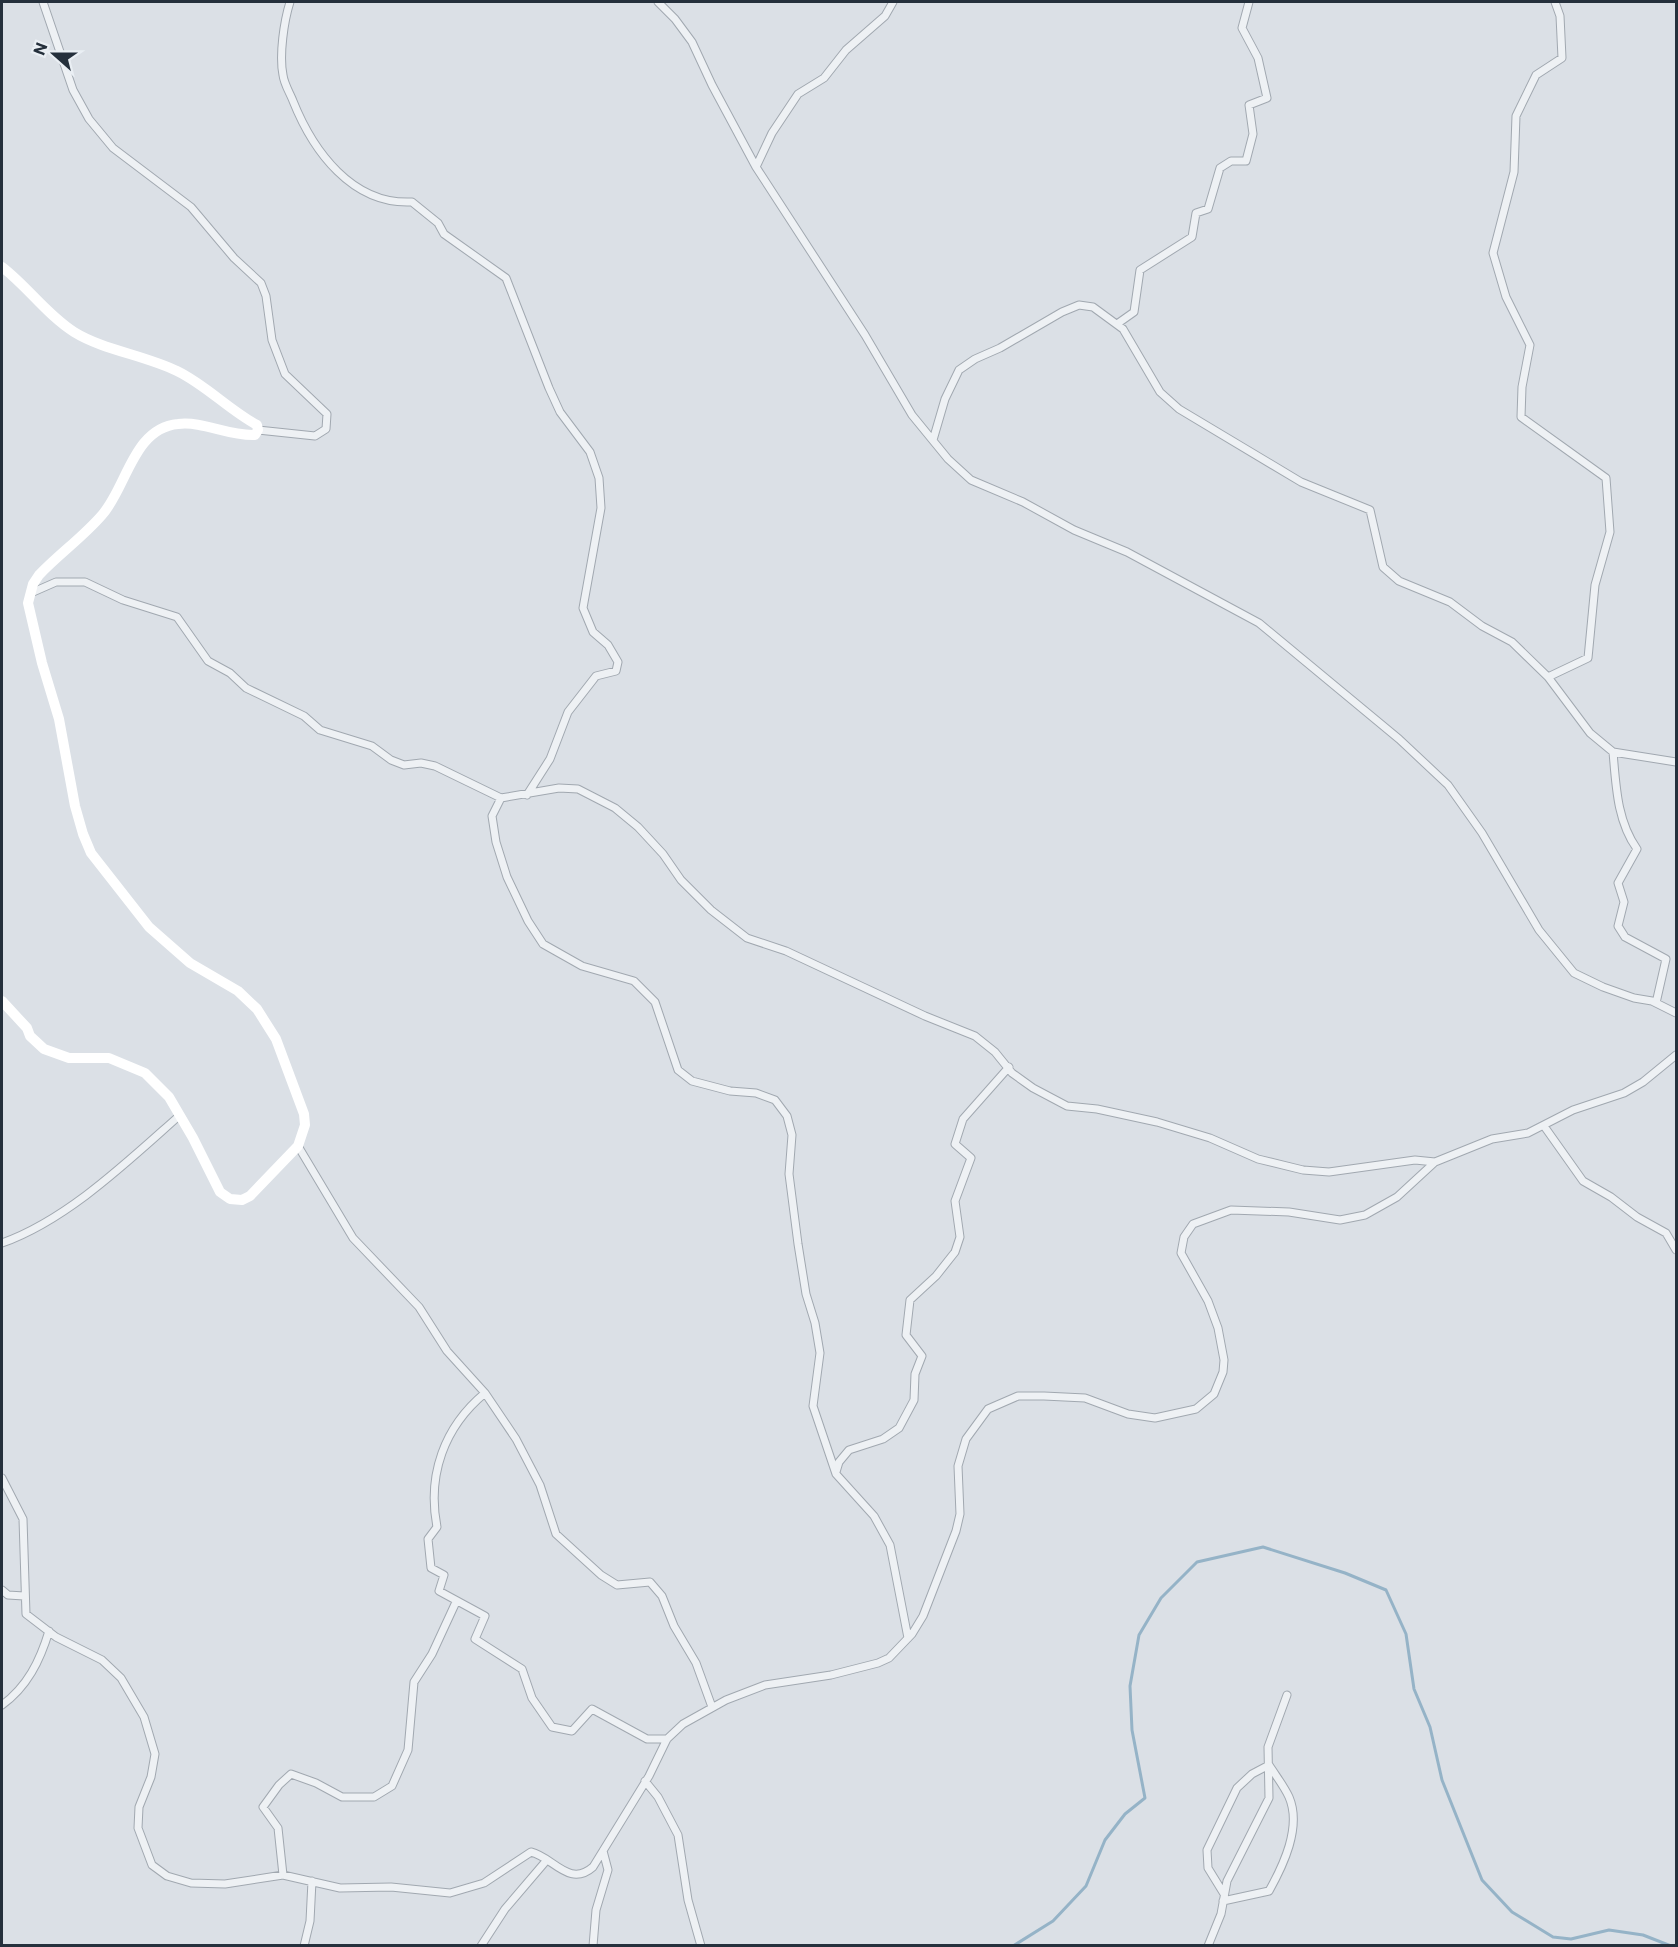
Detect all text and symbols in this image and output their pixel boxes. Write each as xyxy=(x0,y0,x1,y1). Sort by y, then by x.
north arrow xyxy=(24,24,84,84)
text: N xyxy=(29,39,51,57)

